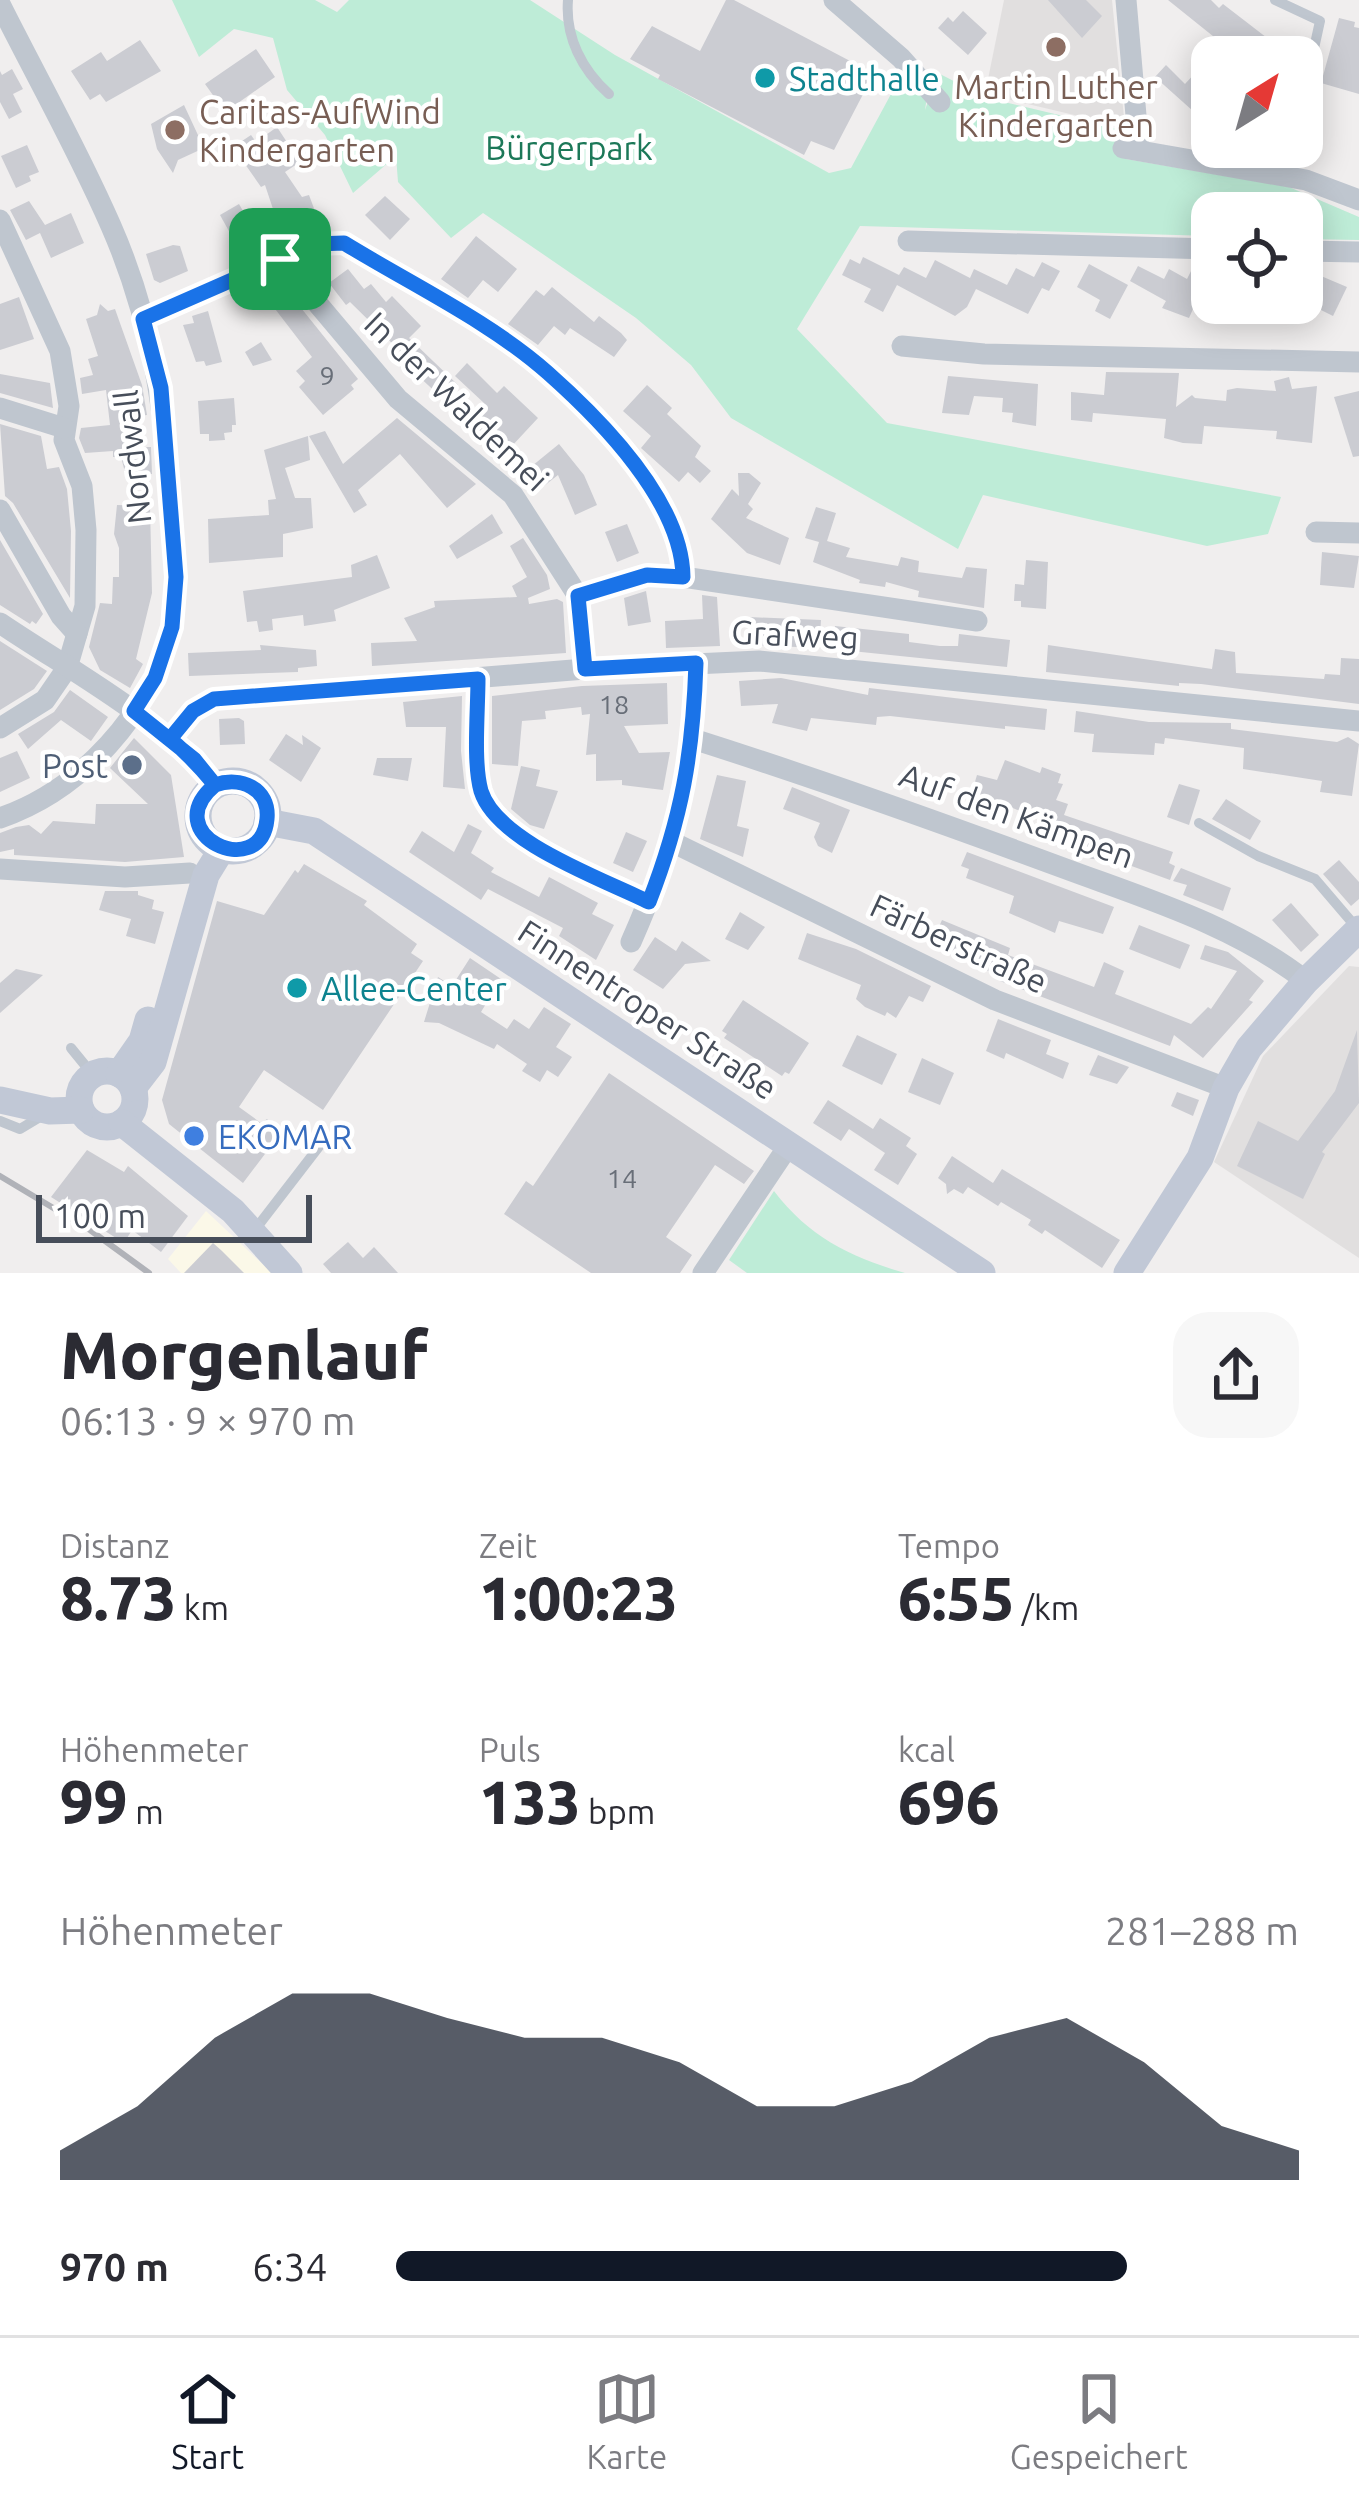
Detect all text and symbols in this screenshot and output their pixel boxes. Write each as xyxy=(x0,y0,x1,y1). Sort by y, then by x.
marker: Martin Luther Kindergarten xyxy=(1043,34,1069,60)
north arrow xyxy=(1191,36,1323,168)
map controls xyxy=(1191,36,1323,324)
place label: Stadthalle xyxy=(789,60,940,97)
marker: Stadthalle xyxy=(752,65,778,91)
place label: Martin Luther Kindergarten xyxy=(954,68,1158,143)
place label: Caritas-AufWind Kindergarten xyxy=(199,93,441,168)
marker: Caritas-AufWind Kindergarten xyxy=(162,117,188,143)
park label: Bürgerpark xyxy=(485,129,653,166)
button: locate xyxy=(1191,192,1323,324)
pin xyxy=(229,208,331,310)
icon: arrive xyxy=(247,226,313,292)
street label: In der Waldemei xyxy=(358,304,556,498)
house number: 9 xyxy=(319,360,335,390)
street label: Nordwall xyxy=(107,388,157,526)
street label: Grafweg xyxy=(730,612,860,656)
house number: 18 xyxy=(599,689,629,719)
place label: Post xyxy=(42,747,108,784)
marker: Post xyxy=(119,752,145,778)
street label: Auf den Kämpen xyxy=(895,756,1139,874)
street label: Färberstraße xyxy=(865,886,1053,1000)
street label: Finnentroper Straße xyxy=(512,912,784,1106)
place label: Allee-Center xyxy=(321,970,507,1007)
marker: Allee-Center xyxy=(284,975,310,1001)
place label: EKOMAR xyxy=(218,1118,352,1155)
marker: EKOMAR xyxy=(181,1123,207,1149)
house number: 14 xyxy=(607,1163,637,1193)
scale bar xyxy=(36,1189,312,1242)
text: 100 m xyxy=(54,1197,146,1234)
button: share xyxy=(1173,1312,1299,1438)
text: Morgenlauf xyxy=(60,1317,428,1391)
text: 06:13 · 9 × 970 m xyxy=(60,1399,355,1442)
text: Distanz xyxy=(60,1527,170,1564)
text: Zeit xyxy=(479,1527,537,1564)
text: Tempo xyxy=(898,1527,1000,1564)
text: 8.73 xyxy=(60,1564,176,1631)
text: 1:00:23 xyxy=(479,1564,678,1631)
text: 6:55 xyxy=(898,1564,1014,1631)
text: km xyxy=(176,1589,229,1626)
text: /km xyxy=(1014,1589,1079,1626)
text: Höhenmeter xyxy=(60,1731,249,1768)
text: Puls xyxy=(479,1731,541,1768)
text: kcal xyxy=(898,1731,955,1768)
text: 99 xyxy=(60,1768,128,1835)
text: 133 xyxy=(479,1768,581,1835)
text: 696 xyxy=(898,1768,1000,1835)
text: m xyxy=(128,1793,164,1830)
text: bpm xyxy=(581,1793,655,1830)
text: Höhenmeter xyxy=(60,1909,283,1952)
text: 281–288 m xyxy=(1105,1909,1299,1952)
text: 970 m xyxy=(60,2245,169,2288)
text: 6:34 xyxy=(252,2245,328,2288)
tab: Start xyxy=(171,2366,244,2475)
tab: Karte xyxy=(587,2366,667,2475)
tab: Gespeichert xyxy=(1010,2366,1188,2475)

